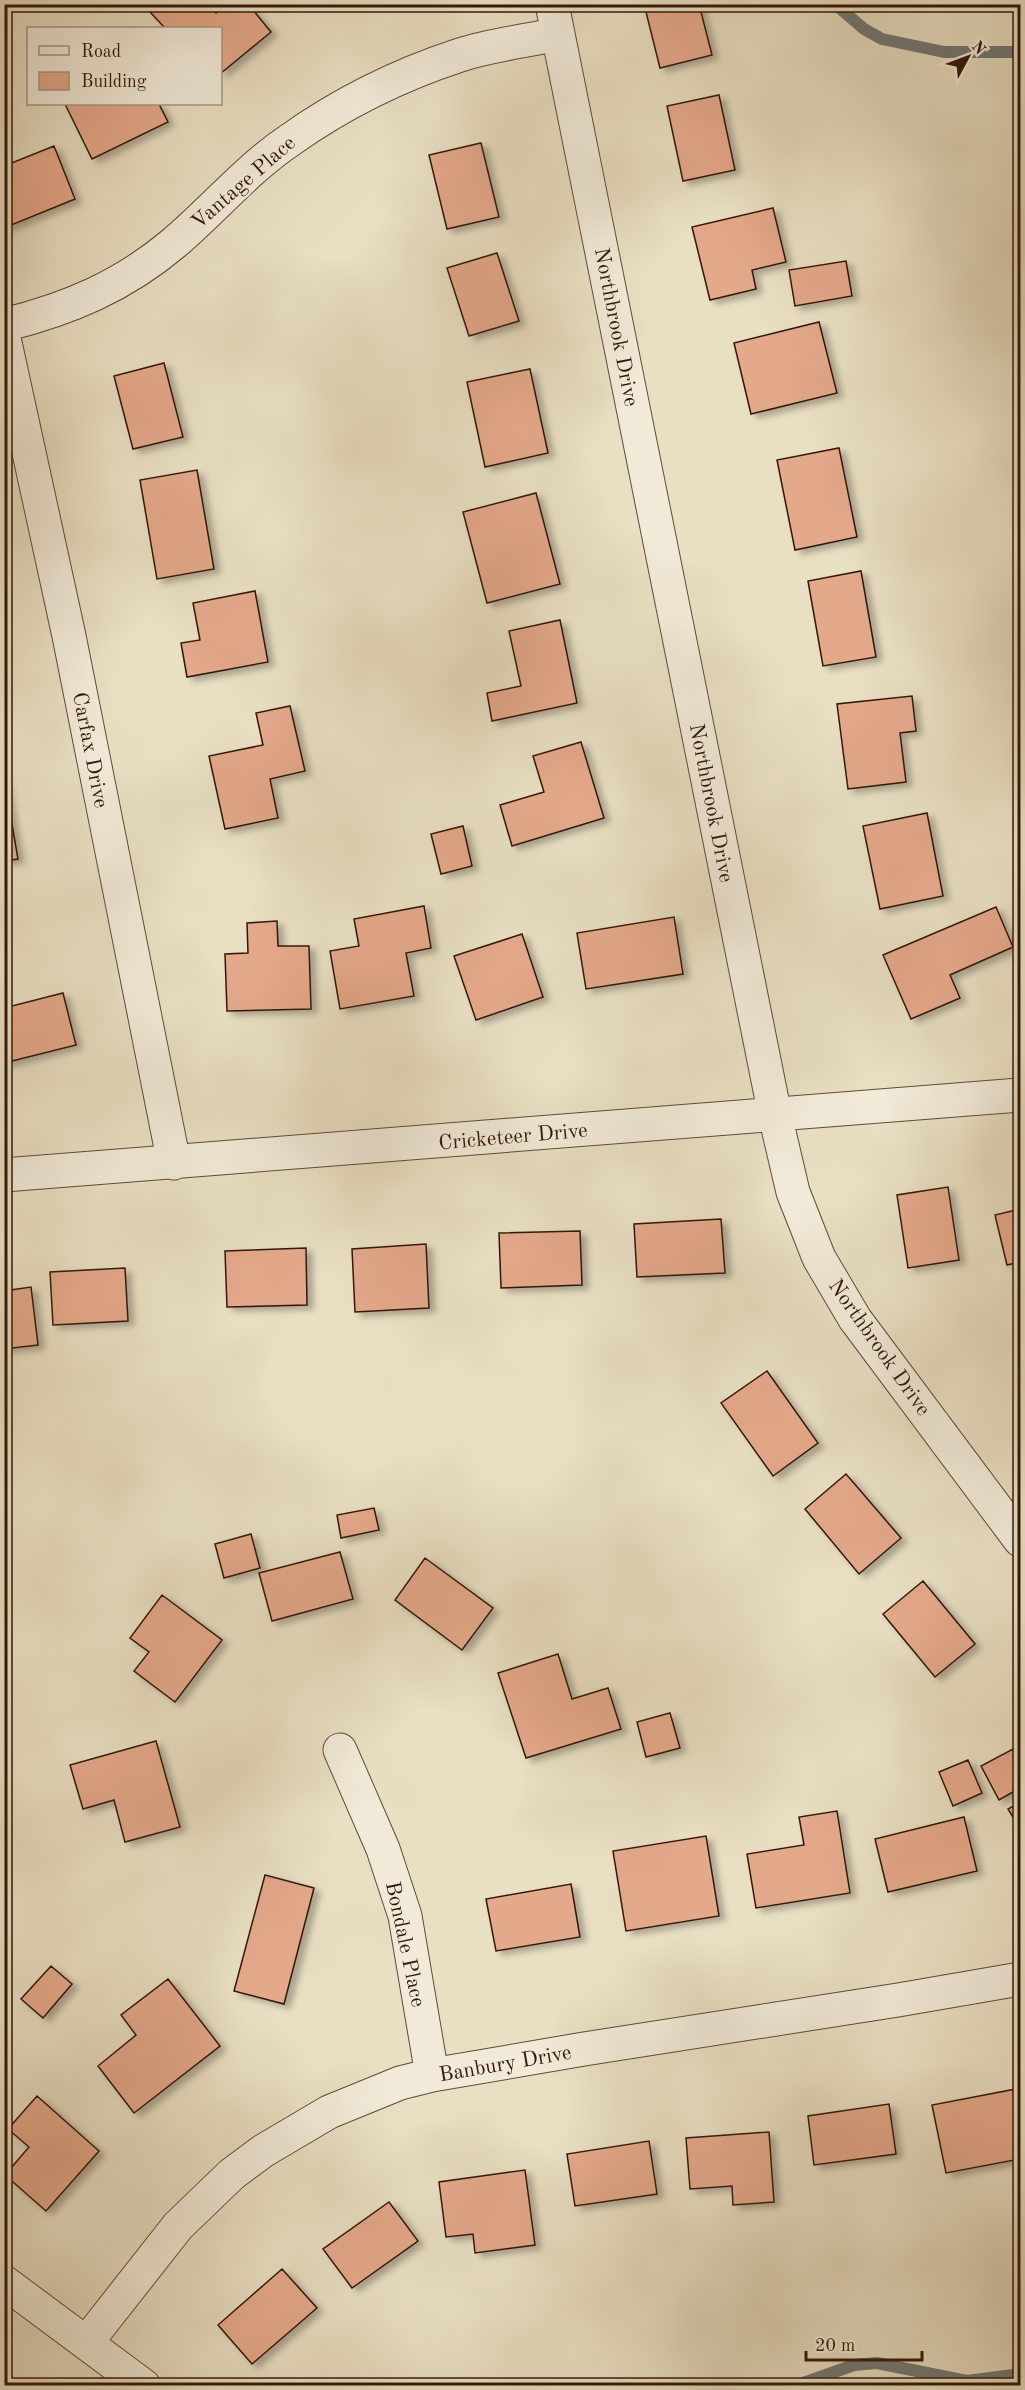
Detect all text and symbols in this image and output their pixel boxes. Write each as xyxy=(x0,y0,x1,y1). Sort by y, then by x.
legend xyxy=(27,27,222,105)
north arrow xyxy=(938,27,998,87)
text: N xyxy=(968,39,988,59)
text: Road xyxy=(81,43,121,61)
text: Building xyxy=(81,73,147,91)
street label: Vantage Place xyxy=(188,133,300,234)
street label: Northbrook Drive xyxy=(590,246,641,409)
street label: Carfax Drive xyxy=(68,691,111,810)
street label: Northbrook Drive xyxy=(685,722,736,885)
street label: Cricketeer Drive xyxy=(438,1121,589,1154)
street label: Northbrook Drive xyxy=(824,1276,934,1420)
street label: Bondale Place xyxy=(381,1880,428,2009)
street label: Banbury Drive xyxy=(437,2042,573,2086)
scale bar xyxy=(806,2324,922,2362)
text: 20 m xyxy=(815,2337,855,2355)

